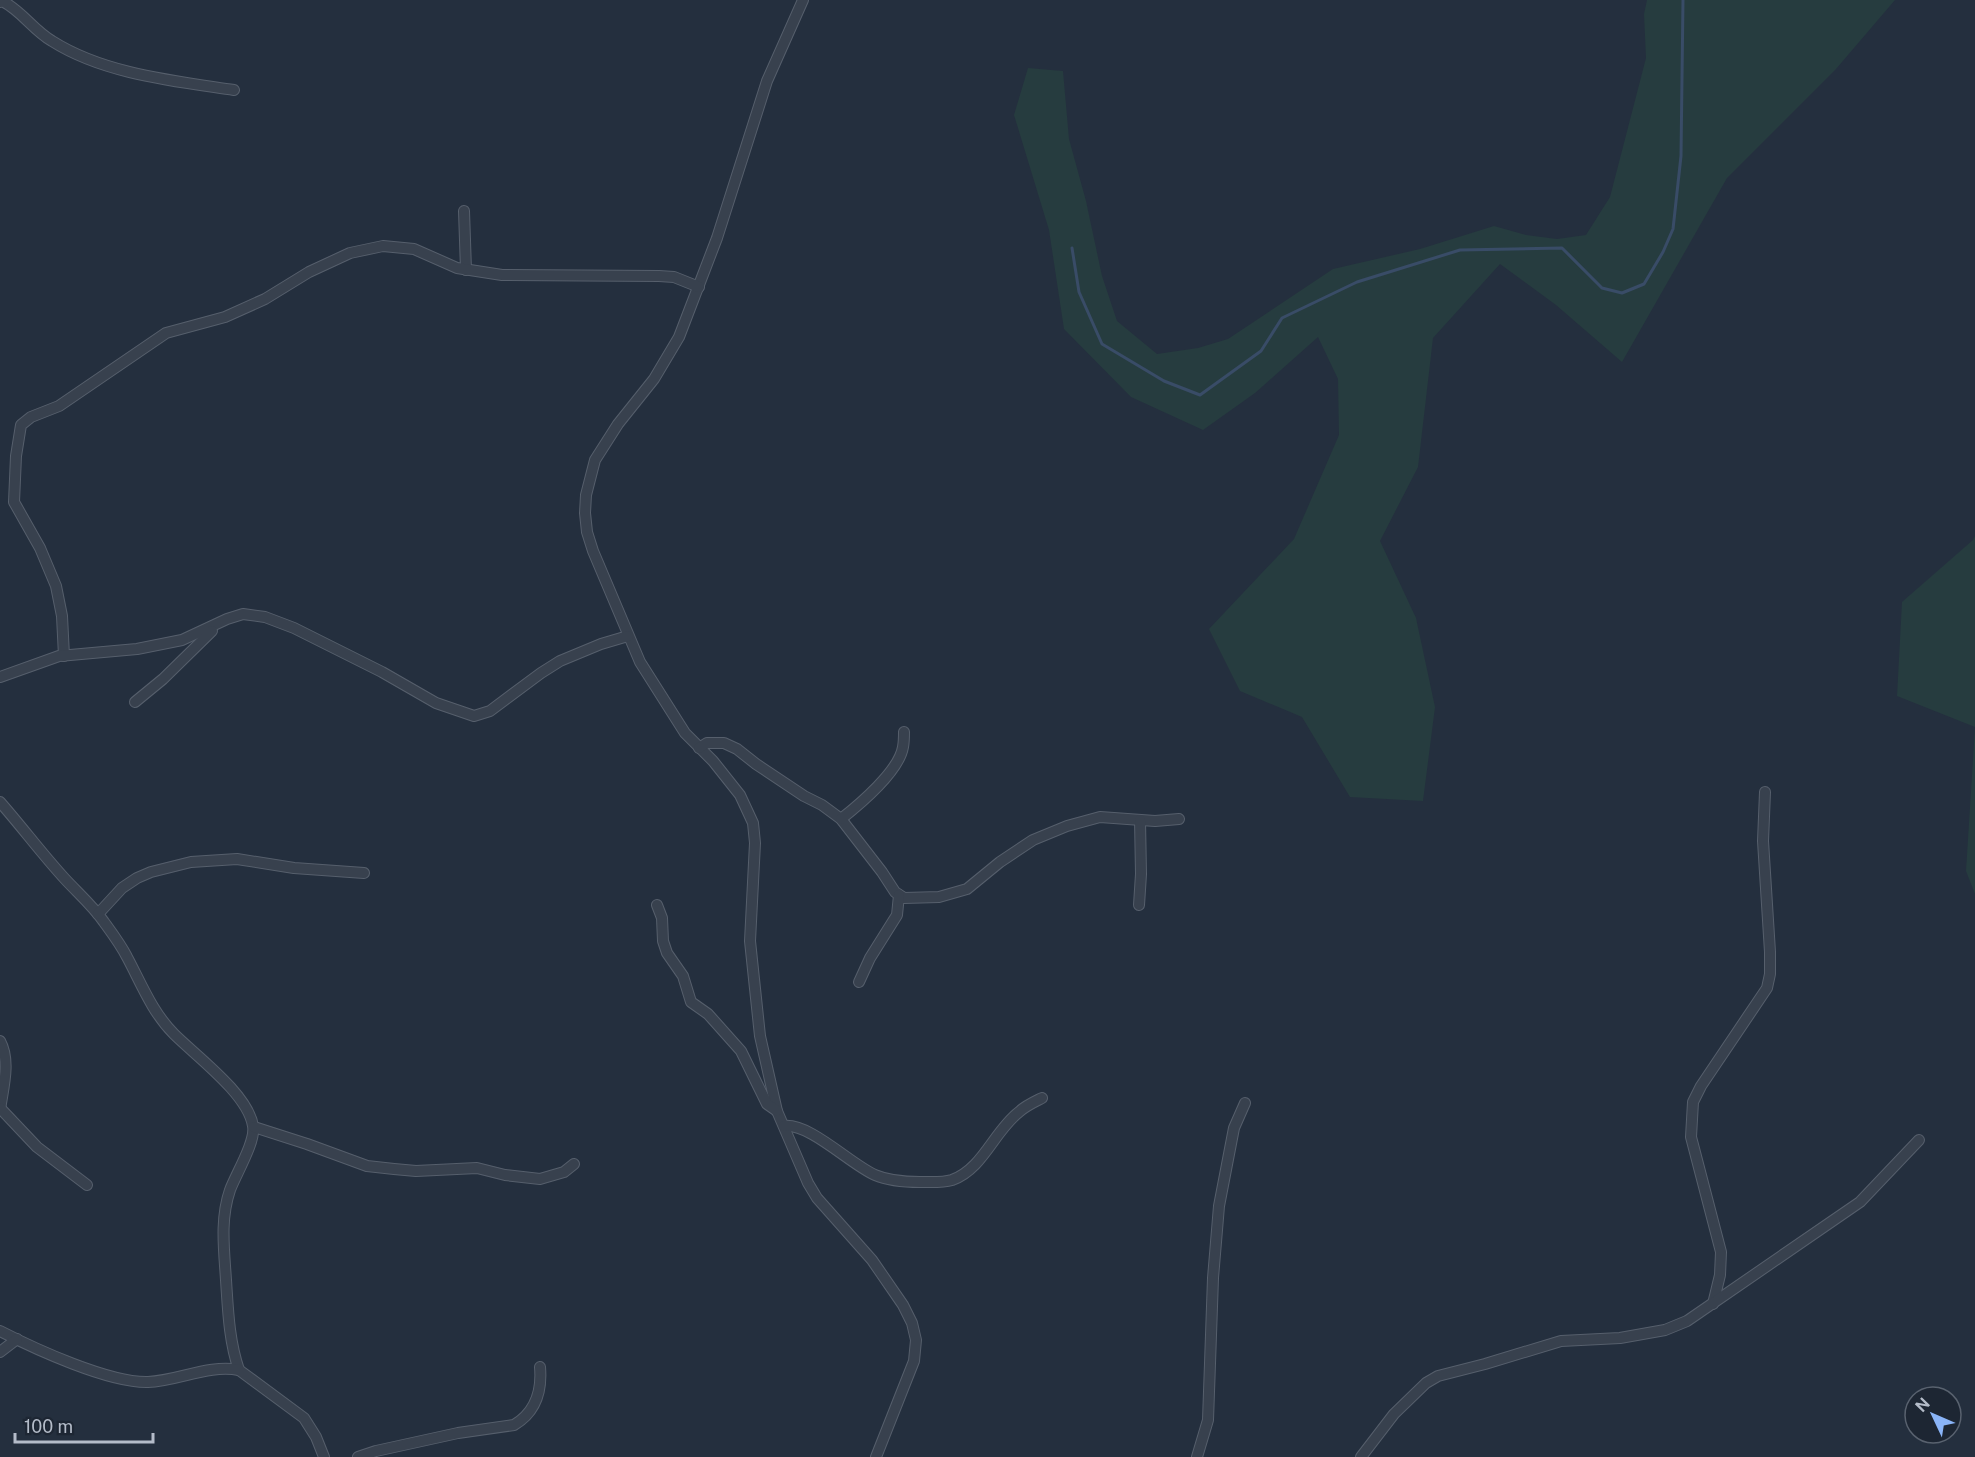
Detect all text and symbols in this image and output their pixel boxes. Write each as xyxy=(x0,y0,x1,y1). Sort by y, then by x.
north arrow xyxy=(1903,1385,1963,1445)
text: N xyxy=(1911,1394,1934,1416)
scale bar xyxy=(15,1406,153,1444)
text: 100 m xyxy=(24,1416,73,1437)

